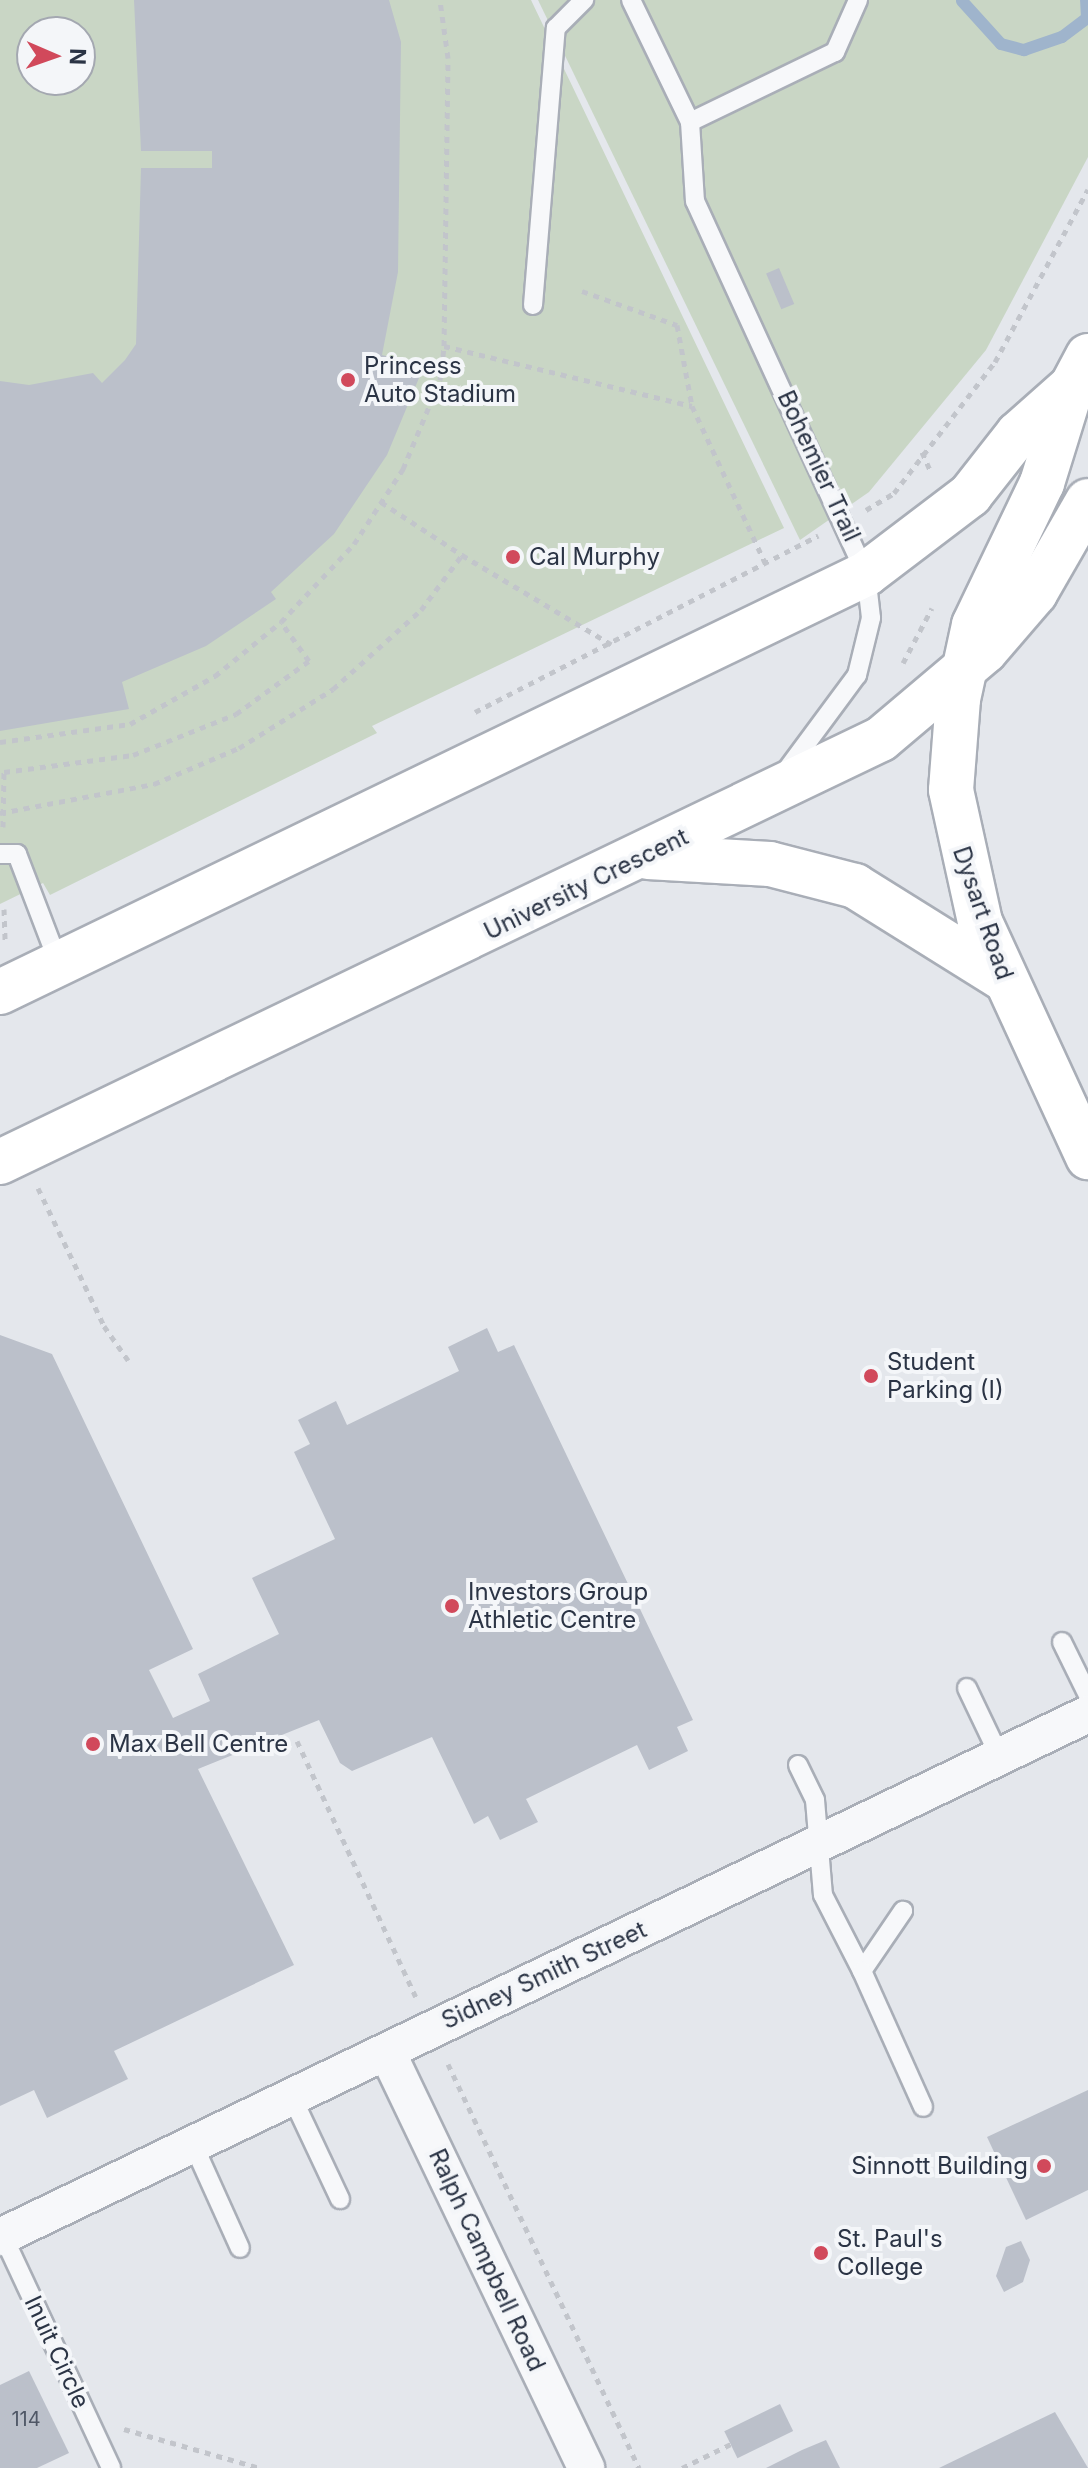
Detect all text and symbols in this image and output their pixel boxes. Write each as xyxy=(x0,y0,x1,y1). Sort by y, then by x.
north arrow xyxy=(16,16,96,96)
text: N xyxy=(65,48,91,66)
place label: Princess Auto Stadium xyxy=(364,352,516,408)
marker: Princess Auto Stadium xyxy=(339,371,357,389)
street label: Bohemier Trail xyxy=(771,386,867,546)
place label: Cal Murphy xyxy=(529,543,660,571)
marker: Cal Murphy xyxy=(504,548,522,566)
street label: University Crescent xyxy=(479,822,693,946)
street label: Dysart Road xyxy=(947,843,1019,983)
place label: Student Parking (I) xyxy=(887,1348,1004,1404)
marker: Student Parking (I) xyxy=(862,1367,880,1385)
place label: Investors Group Athletic Centre xyxy=(468,1578,648,1634)
marker: Investors Group Athletic Centre xyxy=(443,1597,461,1615)
place label: Max Bell Centre xyxy=(109,1730,288,1758)
marker: Max Bell Centre xyxy=(84,1735,102,1753)
street label: Sidney Smith Street xyxy=(437,1915,651,2035)
street label: Ralph Campbell Road xyxy=(423,2144,551,2376)
place label: Sinnott Building xyxy=(851,2152,1028,2180)
marker: Sinnott Building xyxy=(1035,2157,1053,2175)
place label: St. Paul's College xyxy=(837,2225,943,2281)
marker: St. Paul's College xyxy=(812,2244,830,2262)
street label: Inuit Circle xyxy=(18,2291,96,2413)
house number: 114 xyxy=(11,2407,41,2431)

